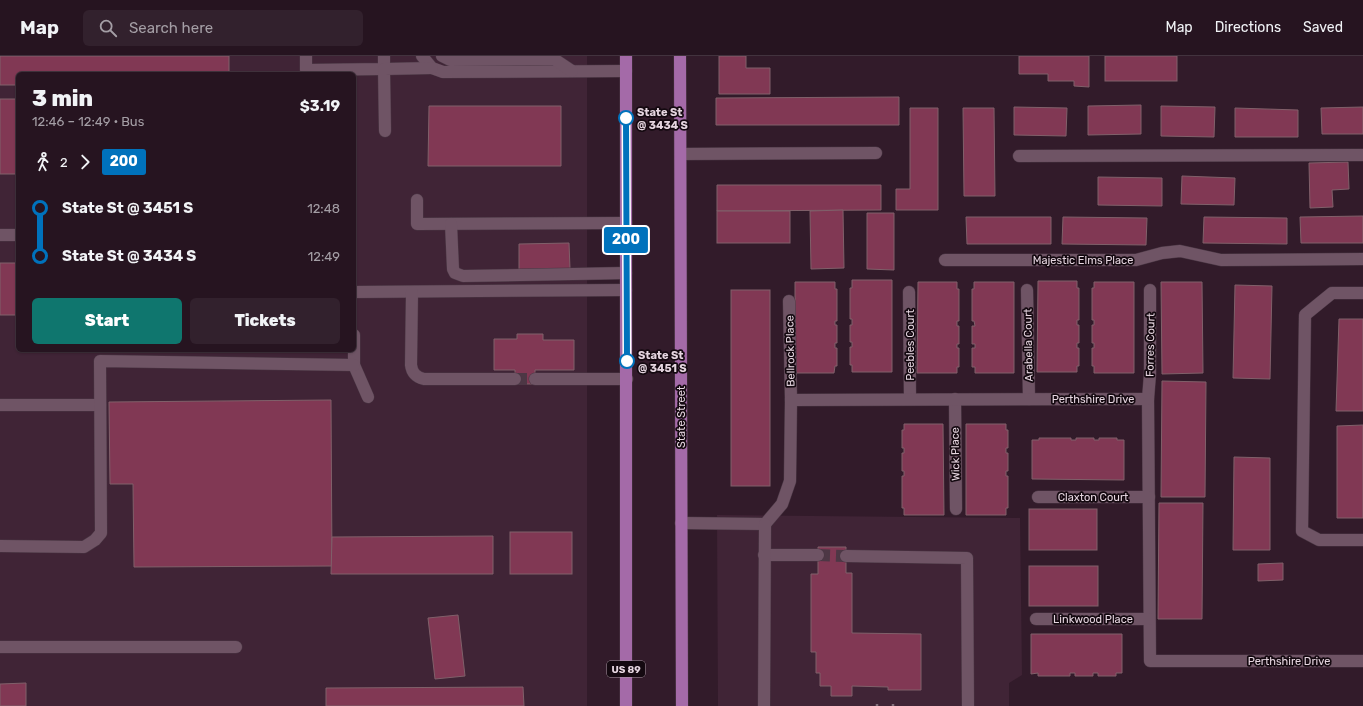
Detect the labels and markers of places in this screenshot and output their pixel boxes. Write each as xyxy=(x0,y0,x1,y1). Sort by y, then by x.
place label: State St @ 3434 S xyxy=(637,106,688,132)
marker: State St @ 3434 S xyxy=(618,110,634,126)
place label: State St @ 3451 S xyxy=(638,349,687,375)
marker: State St @ 3451 S xyxy=(619,353,635,369)

